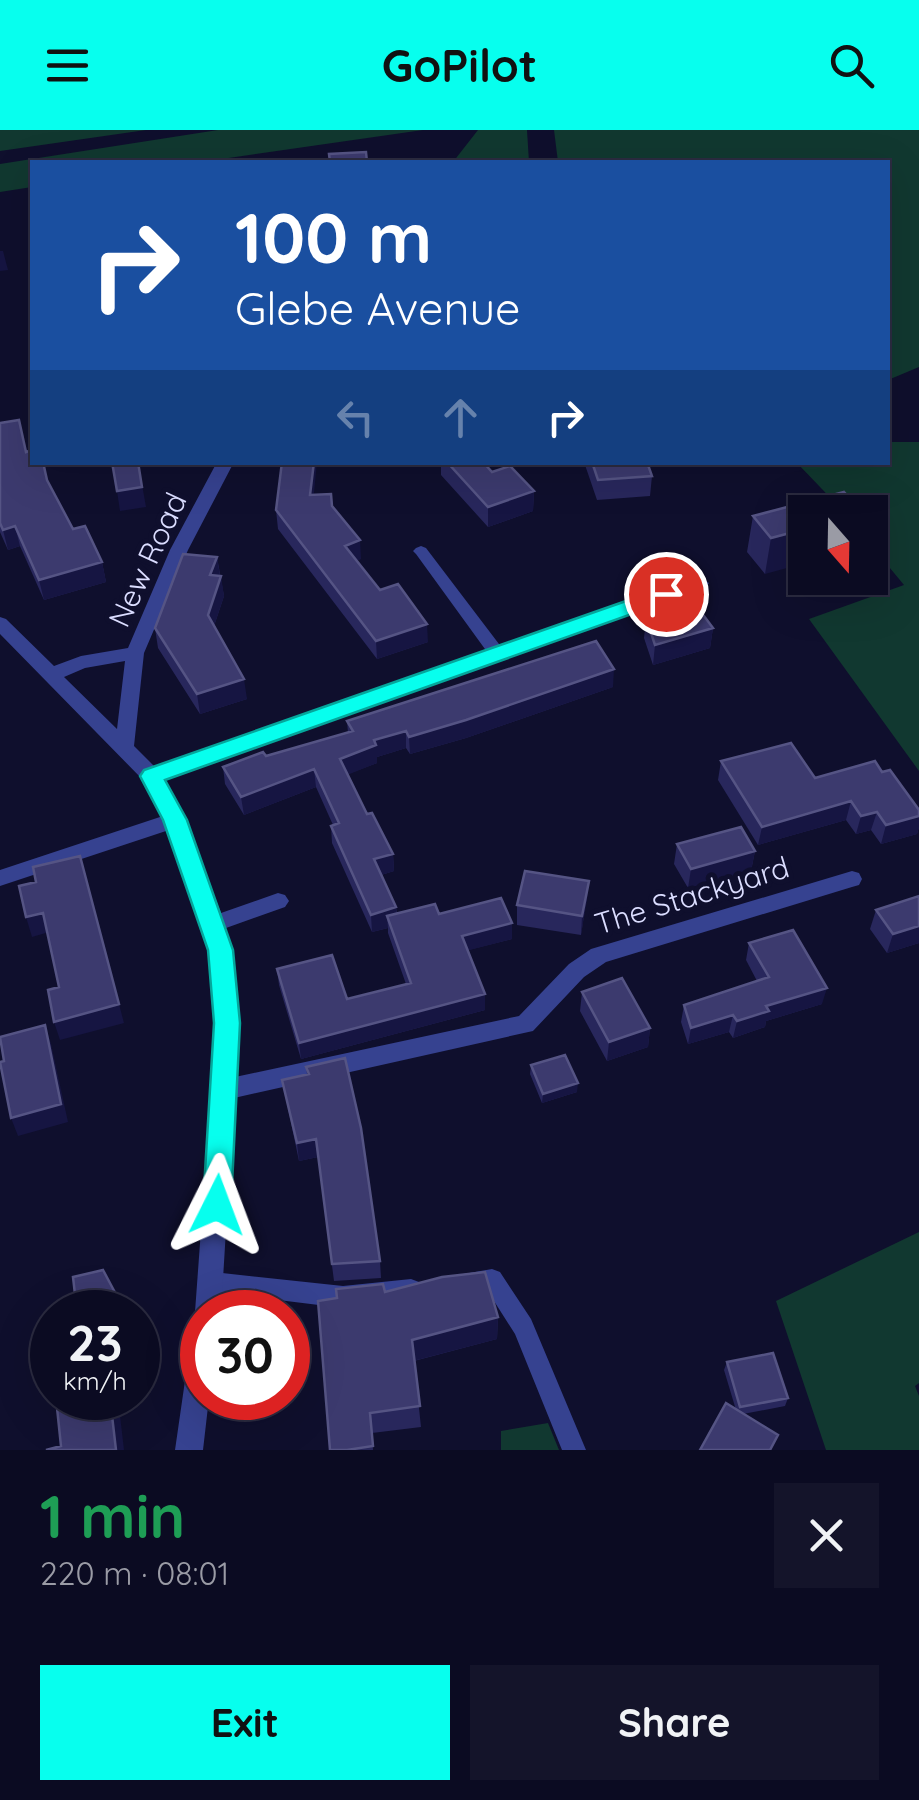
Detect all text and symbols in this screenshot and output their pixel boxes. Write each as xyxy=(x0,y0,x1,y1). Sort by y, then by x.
text: GoPilot xyxy=(382,37,537,93)
icon: menu xyxy=(40,38,95,93)
icon: search xyxy=(824,38,879,93)
text: 100 m xyxy=(235,193,432,281)
icon: right xyxy=(70,200,200,330)
text: Glebe Avenue xyxy=(235,280,520,336)
icon: left xyxy=(328,390,383,445)
icon: ahead xyxy=(433,390,488,445)
icon: right xyxy=(538,390,593,445)
street label: New Road xyxy=(99,486,195,633)
north arrow xyxy=(788,495,888,595)
map controls xyxy=(788,495,888,595)
pin xyxy=(624,552,709,637)
icon: arrive xyxy=(639,567,694,622)
street label: The Stackyard xyxy=(590,847,794,943)
position arrow xyxy=(165,1153,269,1257)
speed limit sign: 30 xyxy=(180,1290,310,1420)
text: 23 xyxy=(67,1311,123,1374)
text: km/h xyxy=(63,1365,127,1396)
text: 1 min xyxy=(40,1478,185,1553)
button: close xyxy=(774,1483,879,1588)
text: 220 m · 08:01 xyxy=(40,1553,229,1593)
button: Exit xyxy=(40,1665,450,1780)
button: Share xyxy=(470,1665,879,1780)

